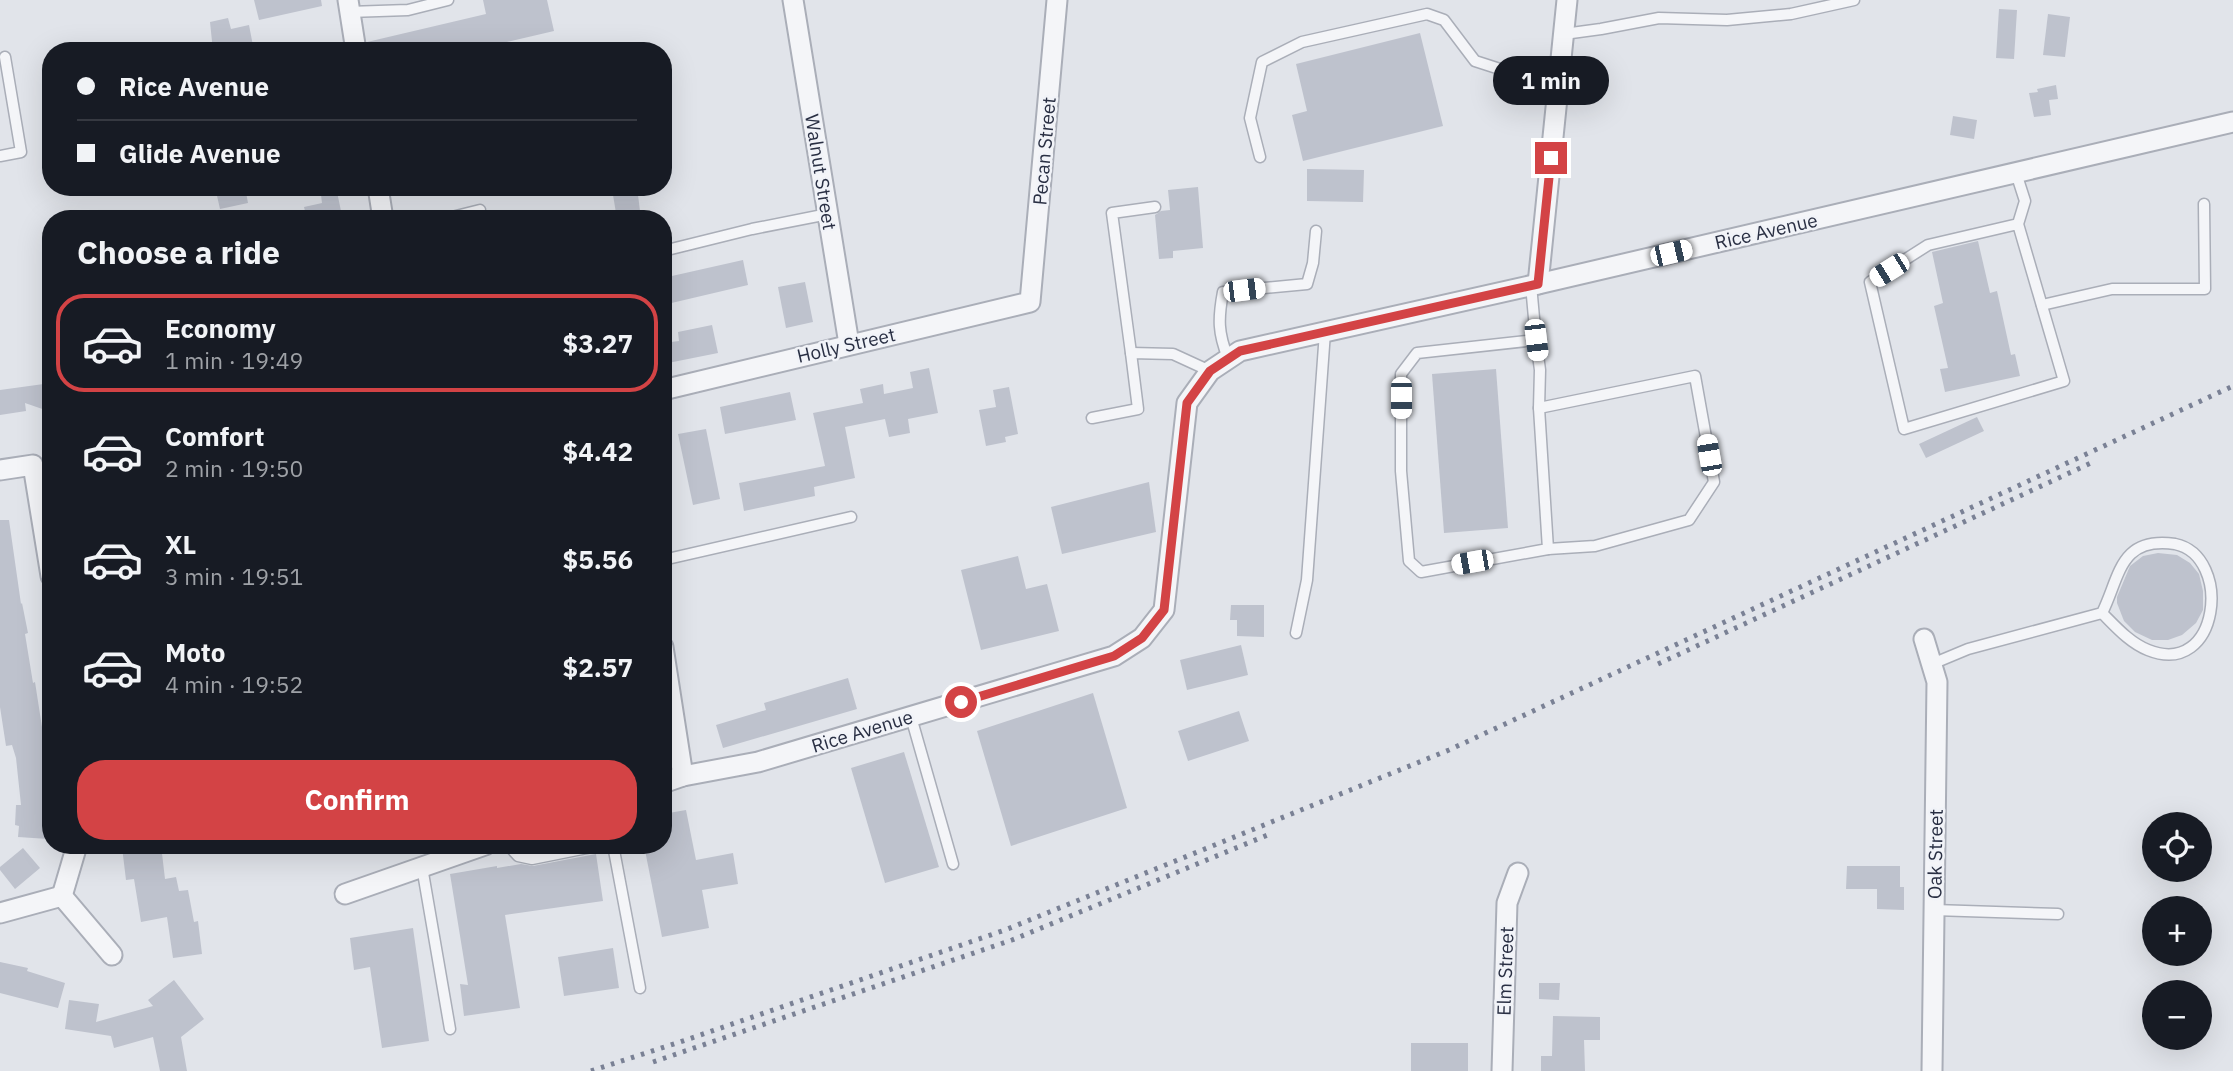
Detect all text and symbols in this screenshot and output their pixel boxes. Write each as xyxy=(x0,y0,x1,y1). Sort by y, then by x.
callout: 1 min xyxy=(1493,57,1609,106)
text: 1 min xyxy=(1521,65,1581,95)
text: Rice Avenue xyxy=(119,69,269,103)
street label: Pecan Street xyxy=(1027,96,1061,206)
street label: Walnut Street xyxy=(800,112,842,232)
text: Glide Avenue xyxy=(119,136,281,170)
route end xyxy=(1535,142,1567,174)
street label: Rice Avenue xyxy=(1712,208,1820,254)
text: Choose a ride xyxy=(77,231,280,273)
car xyxy=(1649,238,1694,268)
car xyxy=(1866,250,1913,290)
car xyxy=(1222,277,1267,303)
text: Economy xyxy=(165,311,276,345)
icon: car xyxy=(81,312,144,375)
car xyxy=(1524,318,1549,362)
street label: Holly Street xyxy=(794,322,898,368)
text: $3.27 xyxy=(563,326,633,360)
text: 1 min · 19:49 xyxy=(165,345,303,375)
car xyxy=(1391,377,1412,419)
text: Comfort xyxy=(165,419,264,453)
icon: car xyxy=(81,420,144,483)
car xyxy=(1696,432,1723,478)
text: $4.42 xyxy=(563,434,633,468)
text: 2 min · 19:50 xyxy=(165,453,303,483)
text: XL xyxy=(165,527,196,561)
icon: car xyxy=(81,528,144,591)
text: $5.56 xyxy=(563,542,633,576)
car xyxy=(1450,548,1495,576)
text: 3 min · 19:51 xyxy=(165,561,303,591)
text: Moto xyxy=(165,635,225,669)
icon: car xyxy=(81,636,144,699)
text: $2.57 xyxy=(563,650,633,684)
text: 4 min · 19:52 xyxy=(165,669,303,699)
route start xyxy=(945,686,977,718)
street label: Rice Avenue xyxy=(808,704,916,758)
button: Confirm xyxy=(77,760,637,840)
street label: Oak Street xyxy=(1922,809,1948,899)
map controls xyxy=(2142,812,2212,1050)
button: locate xyxy=(2142,812,2212,882)
button: + xyxy=(2142,896,2212,966)
street label: Elm Street xyxy=(1491,926,1519,1016)
button: − xyxy=(2142,980,2212,1050)

